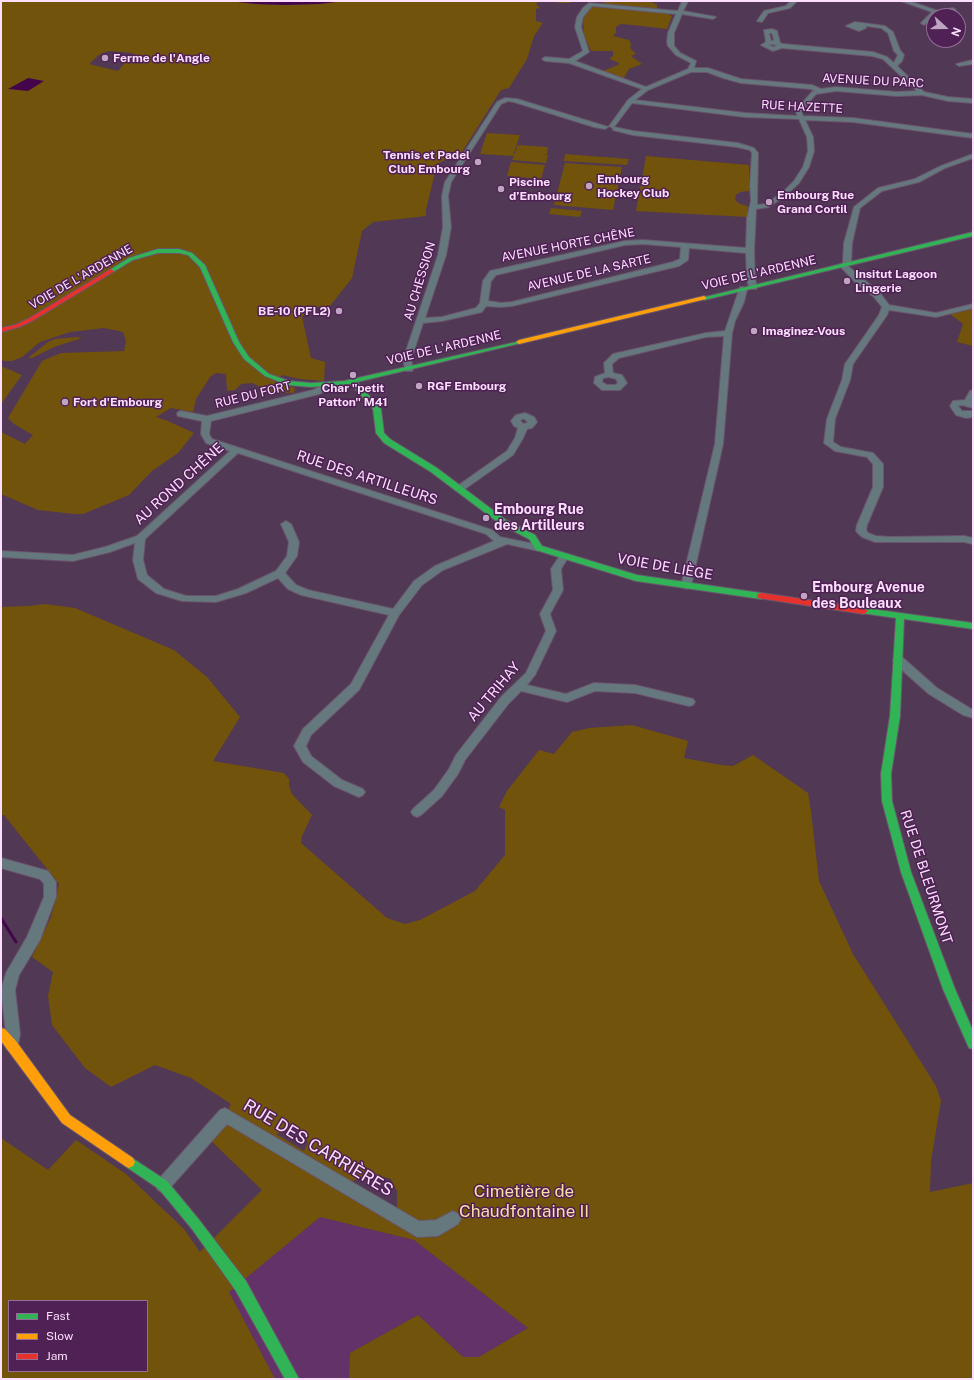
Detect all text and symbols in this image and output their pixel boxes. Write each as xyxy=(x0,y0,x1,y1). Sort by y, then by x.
north arrow xyxy=(926,8,966,48)
text: N xyxy=(949,26,963,38)
place label: Ferme de l'Angle xyxy=(113,51,210,65)
marker: Ferme de l'Angle xyxy=(100,53,110,63)
street label: AVENUE DU PARC xyxy=(822,71,924,91)
street label: RUE HAZETTE xyxy=(761,98,843,116)
place label: Tennis et Padel Club Embourg xyxy=(383,148,470,176)
marker: Tennis et Padel Club Embourg xyxy=(473,157,483,167)
place label: Embourg Hockey Club xyxy=(597,172,669,200)
place label: Piscine d’Embourg xyxy=(509,175,571,203)
marker: Embourg Hockey Club xyxy=(584,181,594,191)
marker: Piscine d’Embourg xyxy=(496,184,506,194)
place label: Embourg Rue Grand Cortil xyxy=(777,188,854,216)
marker: Embourg Rue Grand Cortil xyxy=(764,197,774,207)
street label: AVENUE HORTE CHÊNE xyxy=(500,225,636,265)
street label: AU CHESSION xyxy=(401,240,439,322)
street label: VOIE DE L'ARDENNE xyxy=(27,241,135,313)
street label: AVENUE DE LA SARTE xyxy=(526,252,652,294)
street label: VOIE DE L'ARDENNE xyxy=(700,253,818,293)
place label: Insitut Lagoon Lingerie xyxy=(855,267,937,295)
marker: Insitut Lagoon Lingerie xyxy=(842,276,852,286)
place label: BE-10 (PFL2) xyxy=(258,304,331,318)
marker: BE-10 (PFL2) xyxy=(334,306,344,316)
place label: Imaginez-Vous xyxy=(762,324,845,338)
marker: Imaginez-Vous xyxy=(749,326,759,336)
street label: VOIE DE L'ARDENNE xyxy=(385,328,503,368)
marker: Char "petit Patton" M41 xyxy=(348,370,358,380)
street label: RUE DU FORT xyxy=(214,379,292,411)
place label: RGF Embourg xyxy=(427,379,506,393)
place label: Char "petit Patton" M41 xyxy=(318,381,388,409)
marker: RGF Embourg xyxy=(414,381,424,391)
place label: Fort d'Embourg xyxy=(73,395,162,409)
marker: Fort d'Embourg xyxy=(60,397,70,407)
street label: AU ROND CHÊNE xyxy=(131,440,227,528)
street label: RUE DES ARTILLEURS xyxy=(294,447,440,509)
place label: Embourg Rue des Artilleurs xyxy=(494,502,585,534)
marker: Embourg Rue des Artilleurs xyxy=(481,513,491,523)
street label: VOIE DE LIÈGE xyxy=(616,550,714,584)
place label: Embourg Avenue des Bouleaux xyxy=(812,580,925,612)
marker: Embourg Avenue des Bouleaux xyxy=(799,591,809,601)
street label: AU TRIHAY xyxy=(464,659,524,725)
street label: RUE DE BLEURMONT xyxy=(896,808,956,946)
street label: RUE DES CARRIÈRES xyxy=(239,1095,397,1201)
park label: Cimetière de Chaudfontaine II xyxy=(459,1182,589,1222)
legend xyxy=(8,1300,148,1372)
text: Fast xyxy=(46,1309,70,1323)
text: Slow xyxy=(46,1329,73,1343)
text: Jam xyxy=(46,1349,68,1363)

